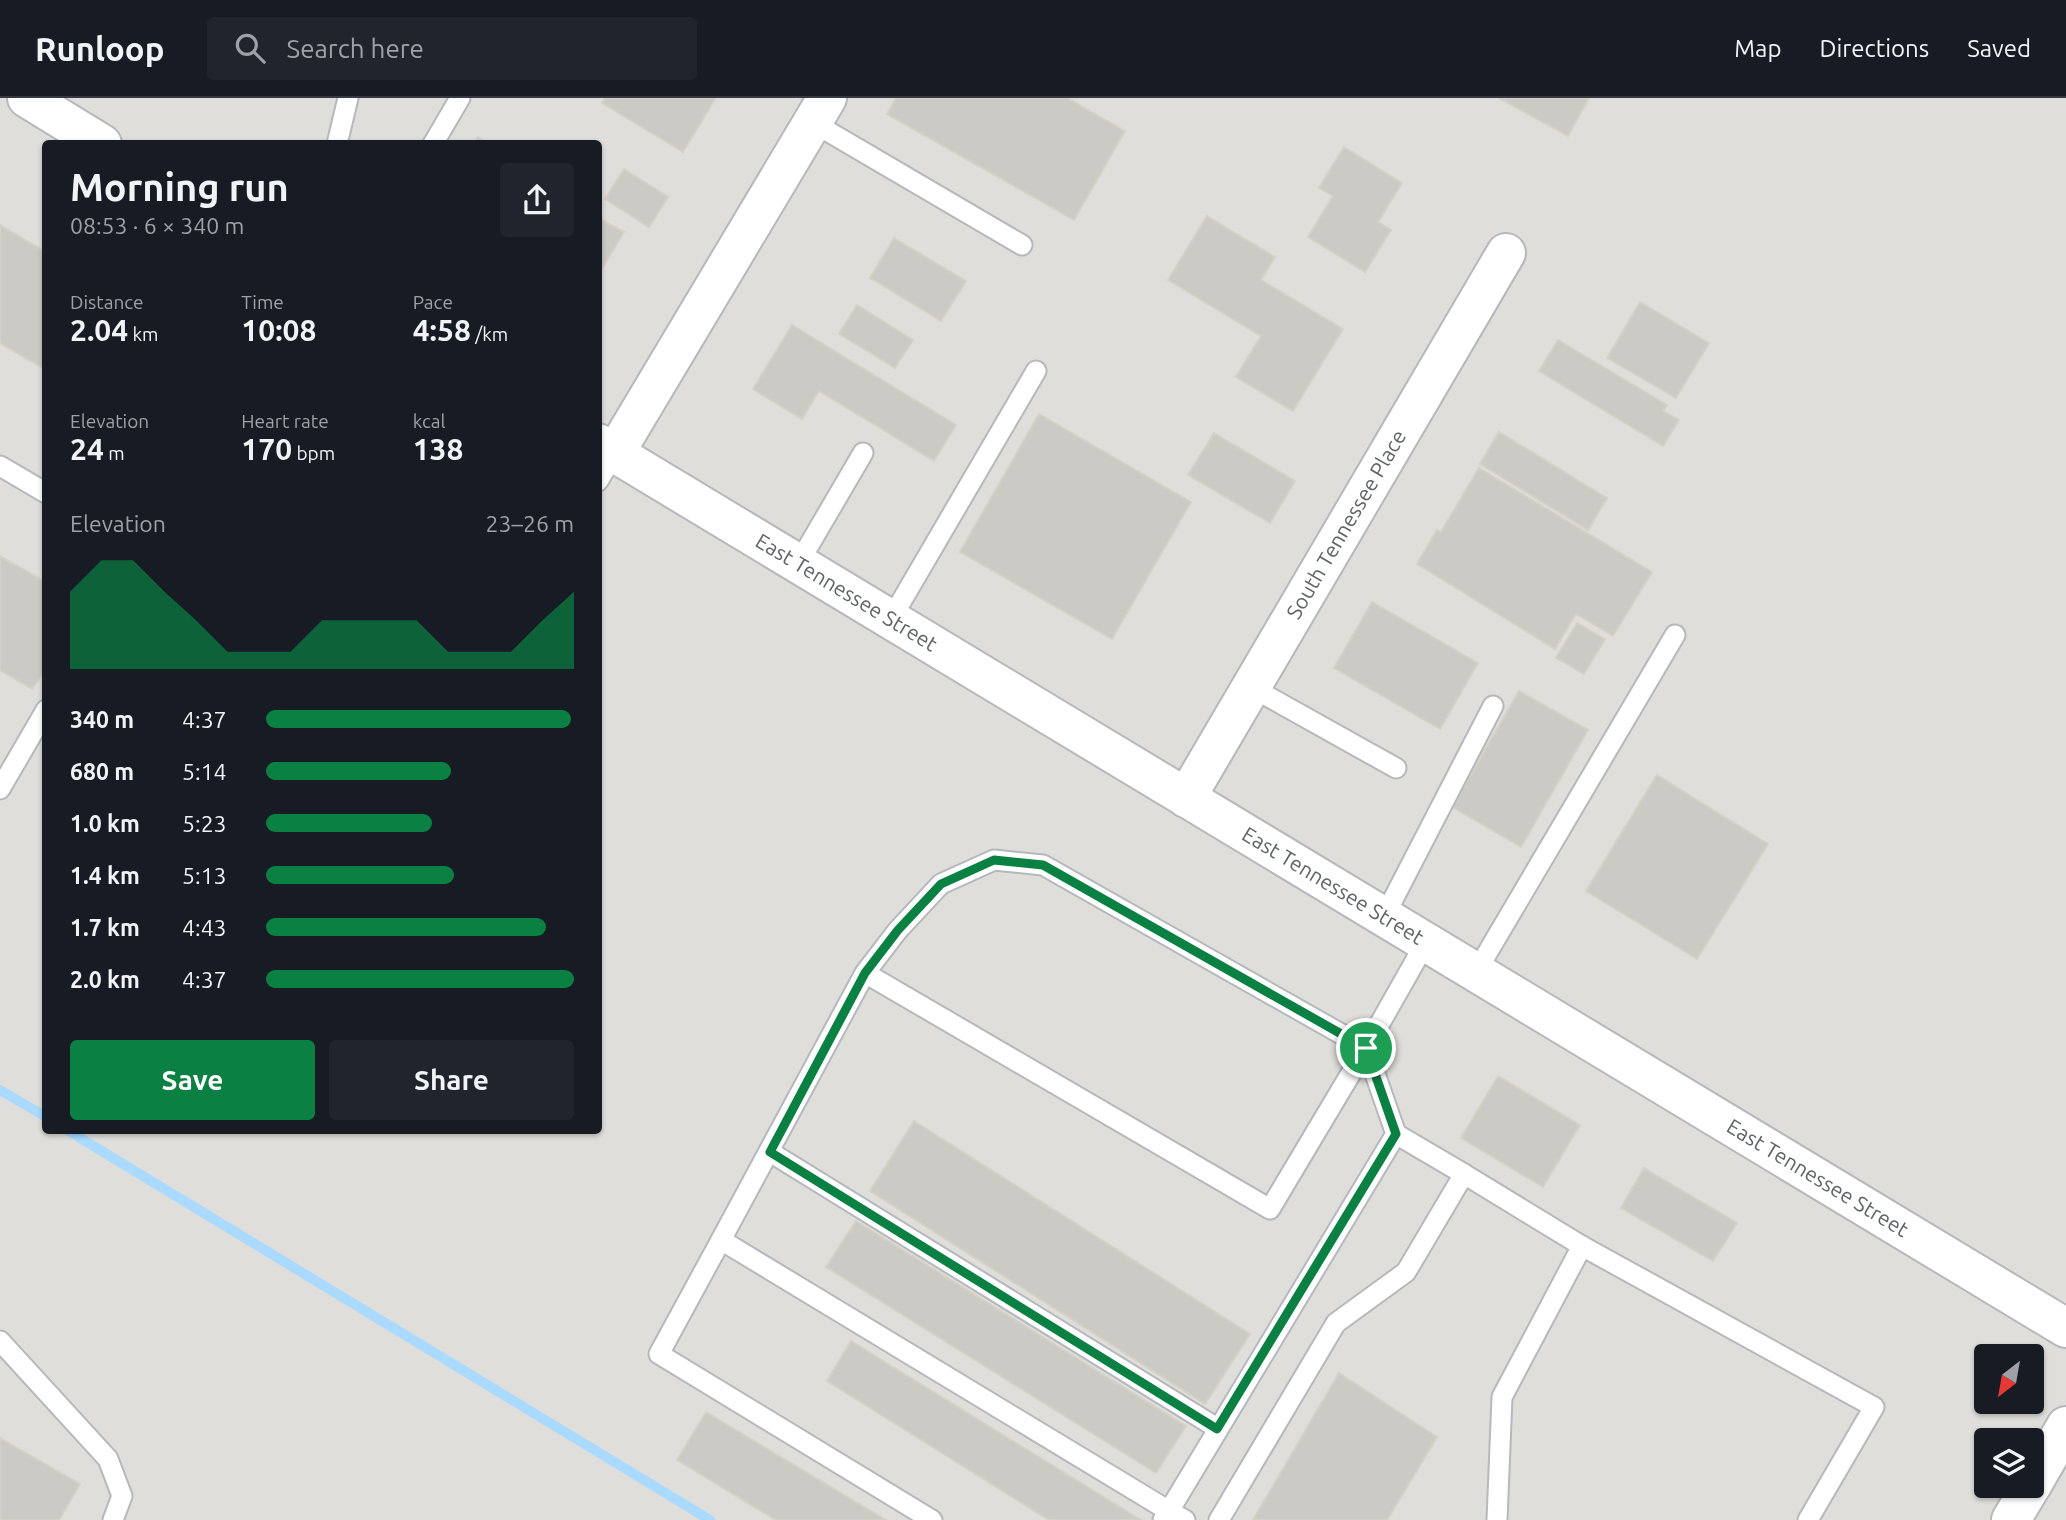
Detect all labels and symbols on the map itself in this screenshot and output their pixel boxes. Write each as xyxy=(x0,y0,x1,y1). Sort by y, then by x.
street label: South Tennessee Place xyxy=(1281,425,1410,623)
street label: East Tennessee Street xyxy=(752,528,942,656)
street label: East Tennessee Street xyxy=(1238,821,1428,949)
pin xyxy=(1336,1018,1396,1078)
street label: East Tennessee Street xyxy=(1723,1113,1913,1241)
north arrow xyxy=(1974,1344,2044,1414)

